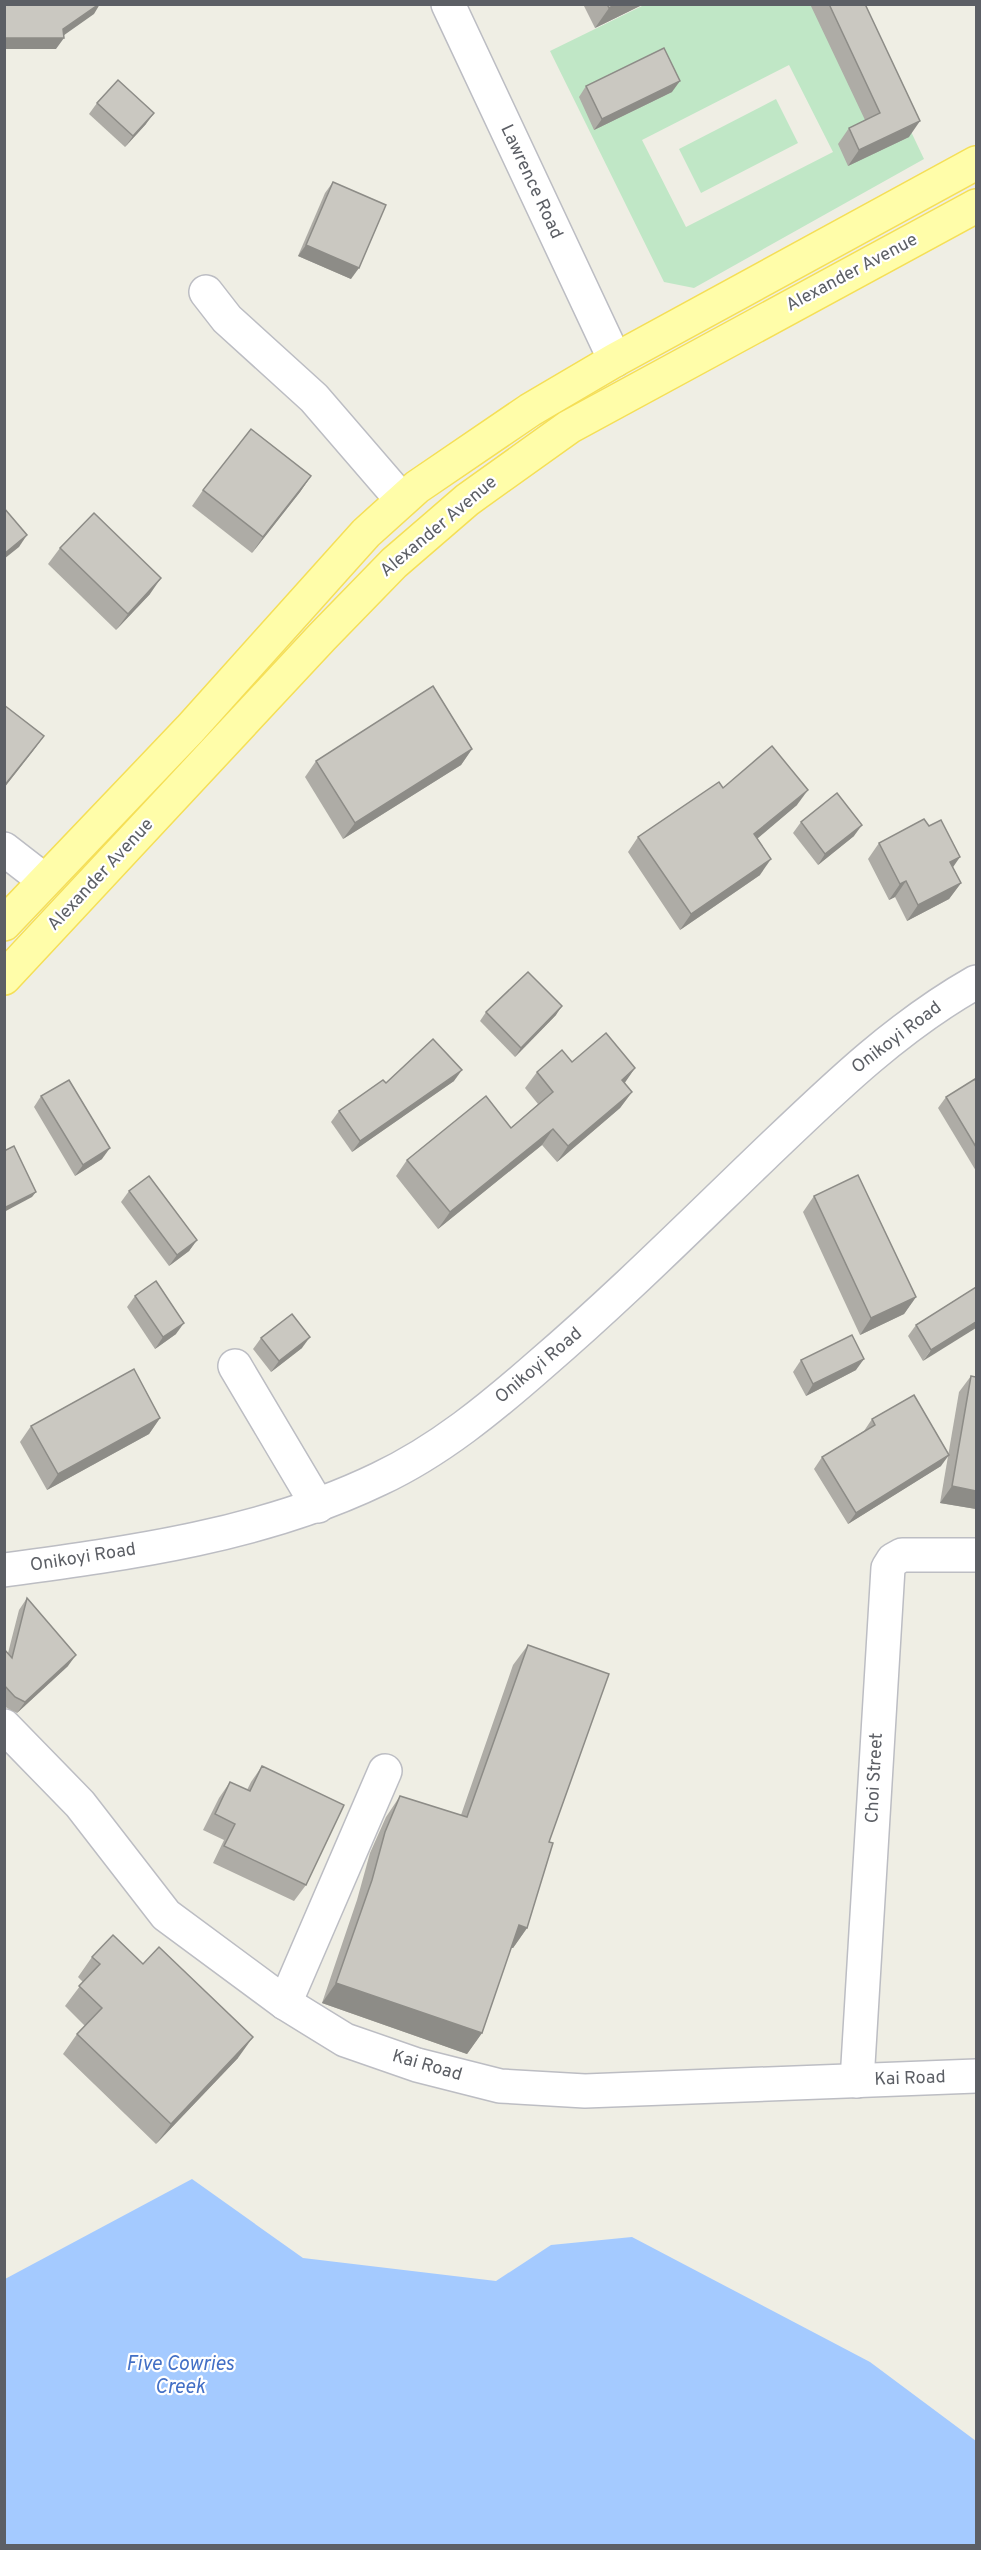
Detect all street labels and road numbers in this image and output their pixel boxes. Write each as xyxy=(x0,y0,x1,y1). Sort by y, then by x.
street label: Lawrence Road xyxy=(494,121,568,243)
street label: Alexander Avenue xyxy=(782,229,922,317)
street label: Alexander Avenue xyxy=(376,471,502,583)
street label: Alexander Avenue xyxy=(43,814,159,936)
street label: Onikoyi Road xyxy=(847,997,947,1079)
street label: Onikoyi Road xyxy=(491,1323,587,1409)
street label: Onikoyi Road xyxy=(28,1538,138,1578)
street label: Choi Street xyxy=(861,1732,889,1824)
street label: Kai Road xyxy=(389,2045,465,2087)
street label: Kai Road xyxy=(874,2066,946,2092)

